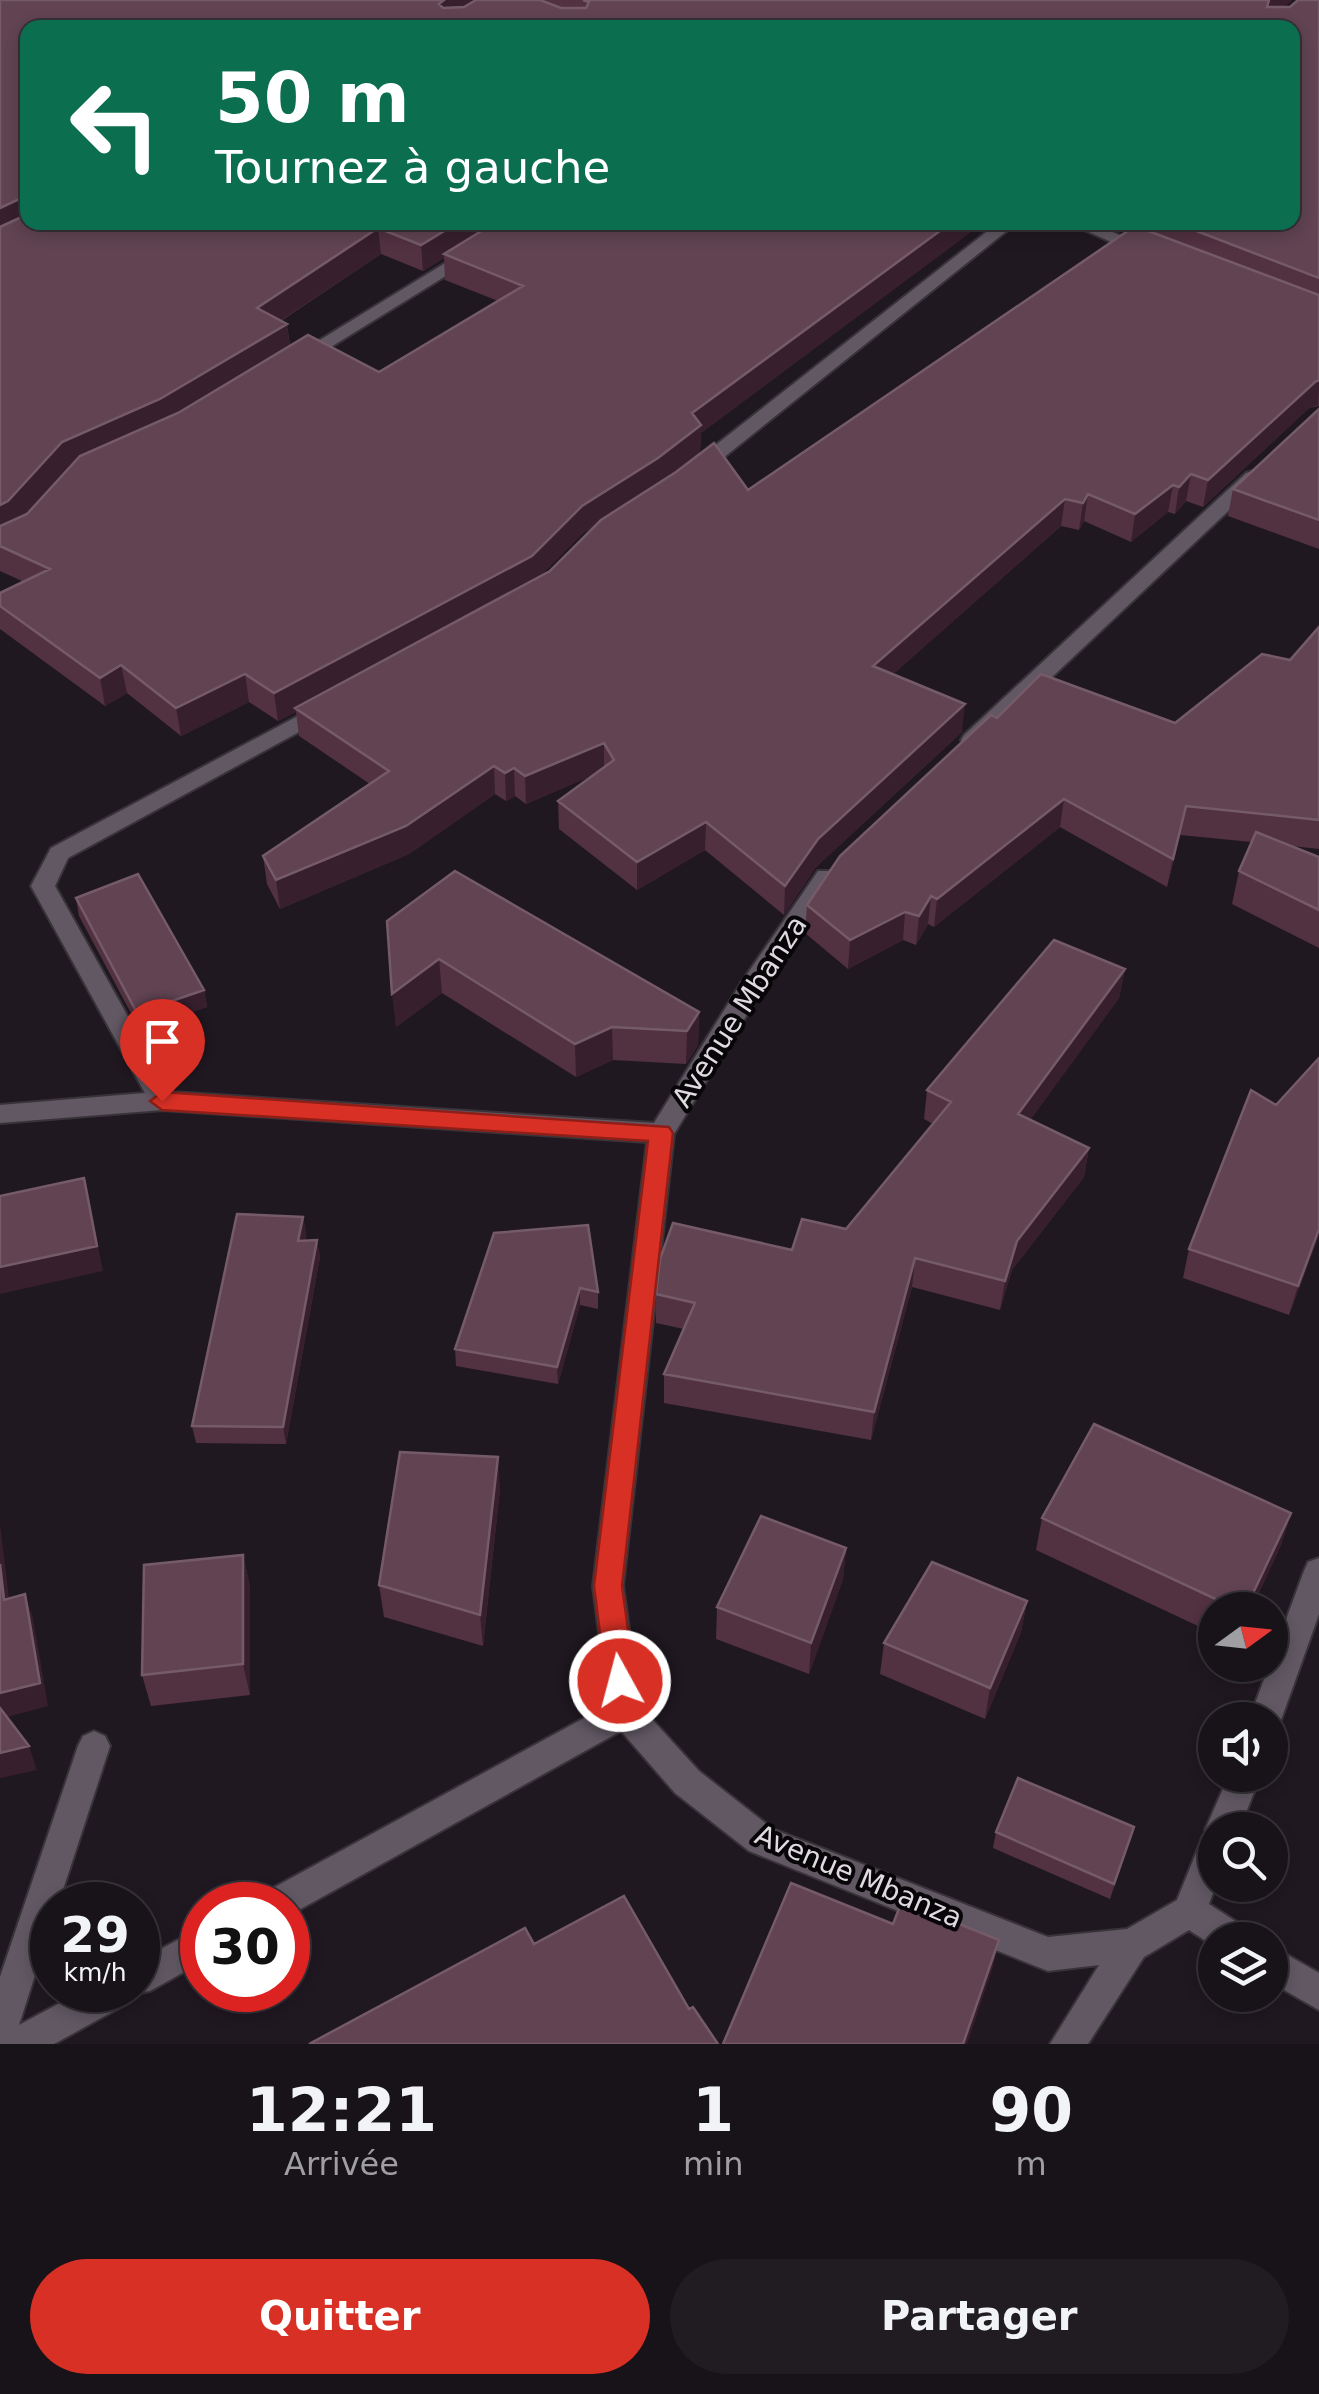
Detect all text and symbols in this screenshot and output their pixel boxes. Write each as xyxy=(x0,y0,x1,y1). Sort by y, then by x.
text: 50 m xyxy=(215,57,410,139)
icon: left xyxy=(50,60,180,190)
text: Tournez à gauche xyxy=(215,141,610,194)
street label: Avenue Mbanza xyxy=(665,909,814,1113)
pin xyxy=(120,999,205,1102)
icon: arrive xyxy=(135,1014,190,1069)
north arrow xyxy=(1198,1592,1288,1682)
map controls xyxy=(1198,1592,1288,2012)
position arrow xyxy=(568,1629,672,1733)
button: sound xyxy=(1198,1702,1288,1792)
button: search xyxy=(1198,1812,1288,1902)
street label: Avenue Mbanza xyxy=(750,1818,967,1935)
speed limit sign: 30 xyxy=(180,1882,310,2012)
text: 29 xyxy=(60,1906,130,1964)
button: layers xyxy=(1198,1922,1288,2012)
text: km/h xyxy=(63,1958,127,1987)
text: 12:21 xyxy=(246,2075,437,2145)
text: 1 xyxy=(692,2075,734,2145)
text: 90 xyxy=(989,2075,1073,2145)
text: Arrivée xyxy=(284,2145,399,2183)
text: min xyxy=(683,2145,743,2183)
text: m xyxy=(1016,2145,1047,2183)
button: Quitter xyxy=(30,2259,650,2374)
button: Partager xyxy=(670,2259,1289,2374)

